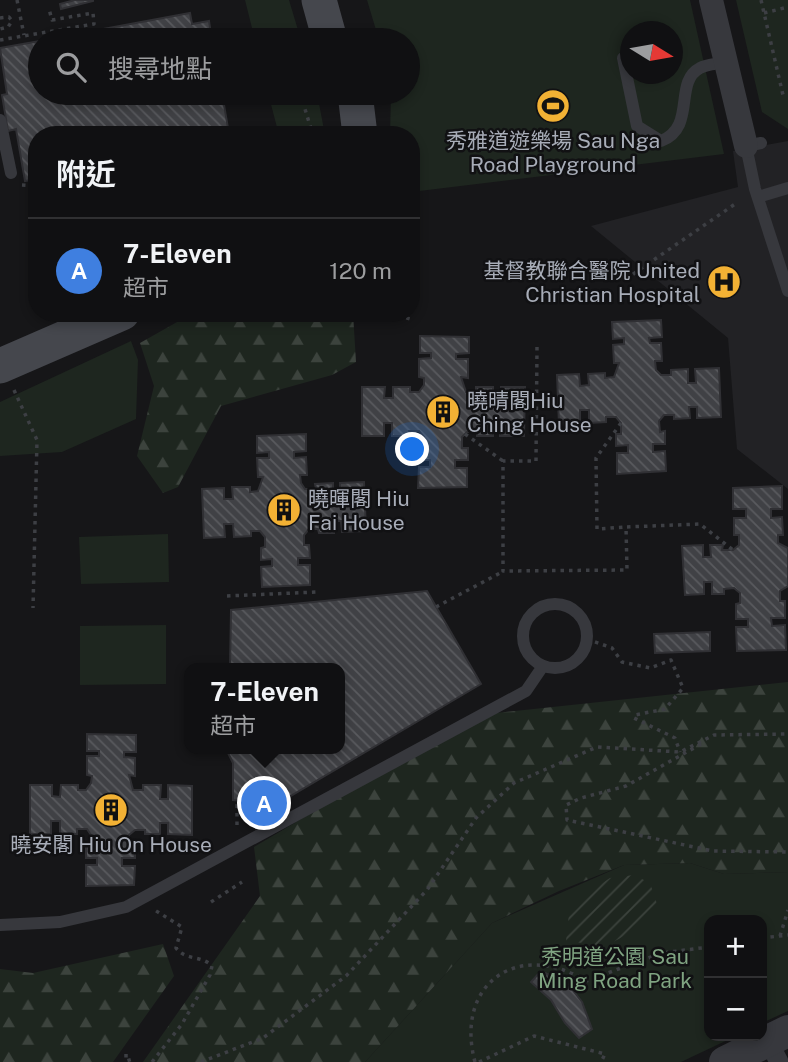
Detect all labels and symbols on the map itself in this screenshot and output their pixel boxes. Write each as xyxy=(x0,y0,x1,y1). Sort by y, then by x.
north arrow xyxy=(620,21,683,84)
sports icon: 秀雅道遊樂場 Sau Nga Road Playground xyxy=(534,87,572,125)
place label: 秀雅道遊樂場 Sau Nga Road Playground xyxy=(446,128,660,177)
place label: 基督教聯合醫院 United Christian Hospital xyxy=(484,258,700,307)
hospital icon: 基督教聯合醫院 United Christian Hospital xyxy=(705,263,743,301)
place label: 曉晴閣Hiu Ching House xyxy=(467,388,592,437)
building icon: 曉晴閣Hiu Ching House xyxy=(424,393,462,431)
your location xyxy=(395,432,429,466)
place label: 曉暉閣 Hiu Fai House xyxy=(308,486,410,535)
building icon: 曉暉閣 Hiu Fai House xyxy=(265,491,303,529)
pin: A xyxy=(241,777,287,829)
building icon: 曉安閣 Hiu On House xyxy=(92,791,130,829)
place label: 曉安閣 Hiu On House xyxy=(10,832,212,857)
park label: 秀明道公園 Sau Ming Road Park xyxy=(538,944,692,993)

